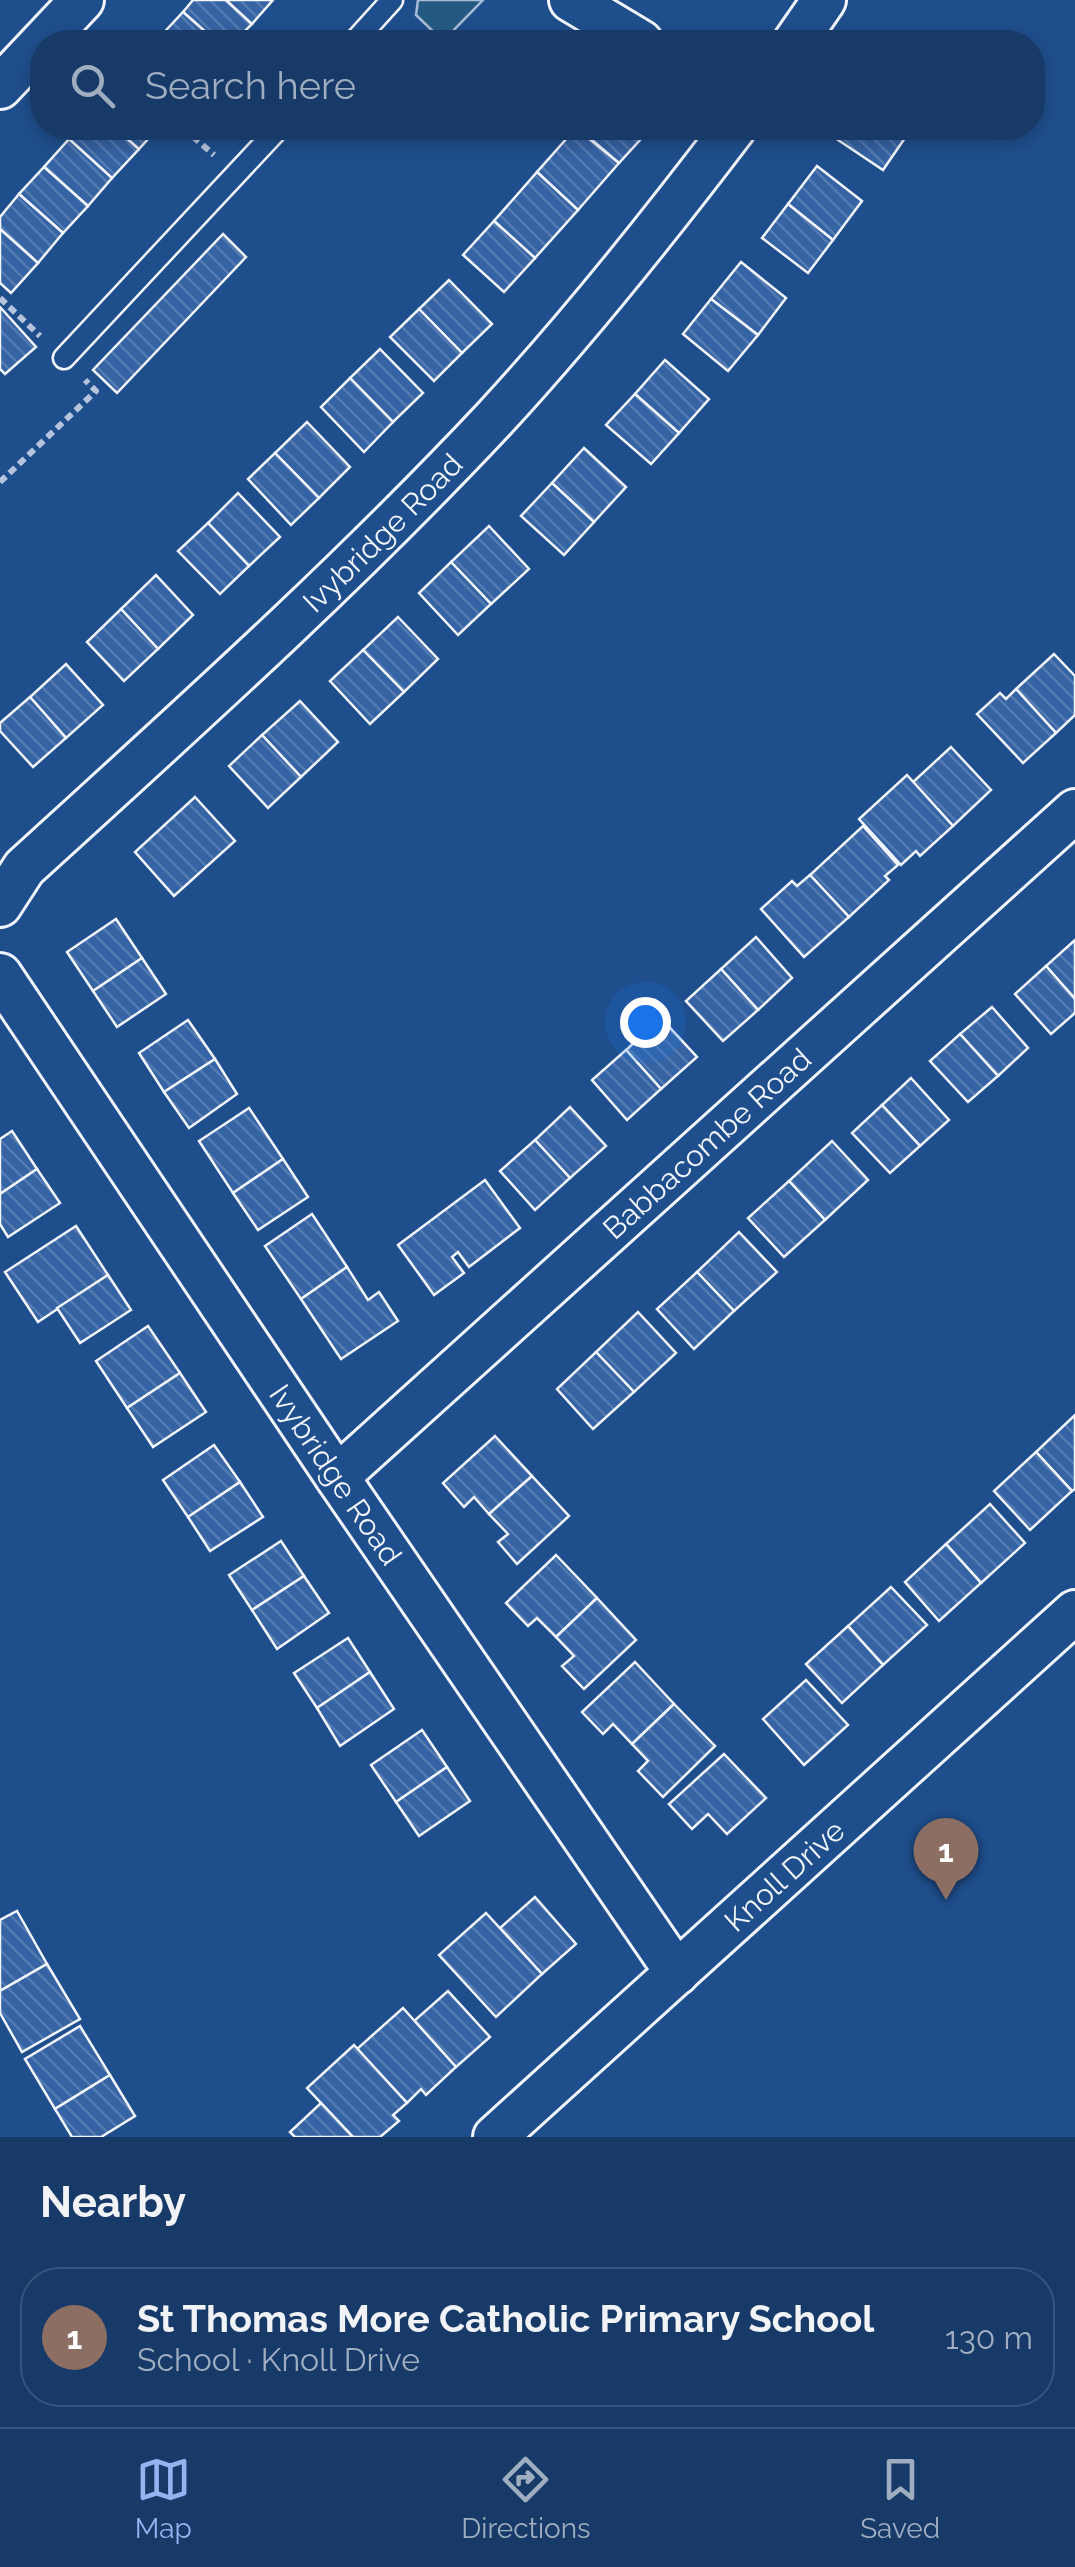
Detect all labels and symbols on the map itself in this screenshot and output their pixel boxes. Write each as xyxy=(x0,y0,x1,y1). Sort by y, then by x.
street label: Ivybridge Road xyxy=(296,446,469,619)
your location xyxy=(620,997,671,1048)
street label: Babbacombe Road xyxy=(596,1041,818,1246)
street label: Ivybridge Road xyxy=(263,1378,409,1571)
street label: Knoll Drive xyxy=(717,1812,851,1938)
pin: 1 xyxy=(914,1818,978,1900)

